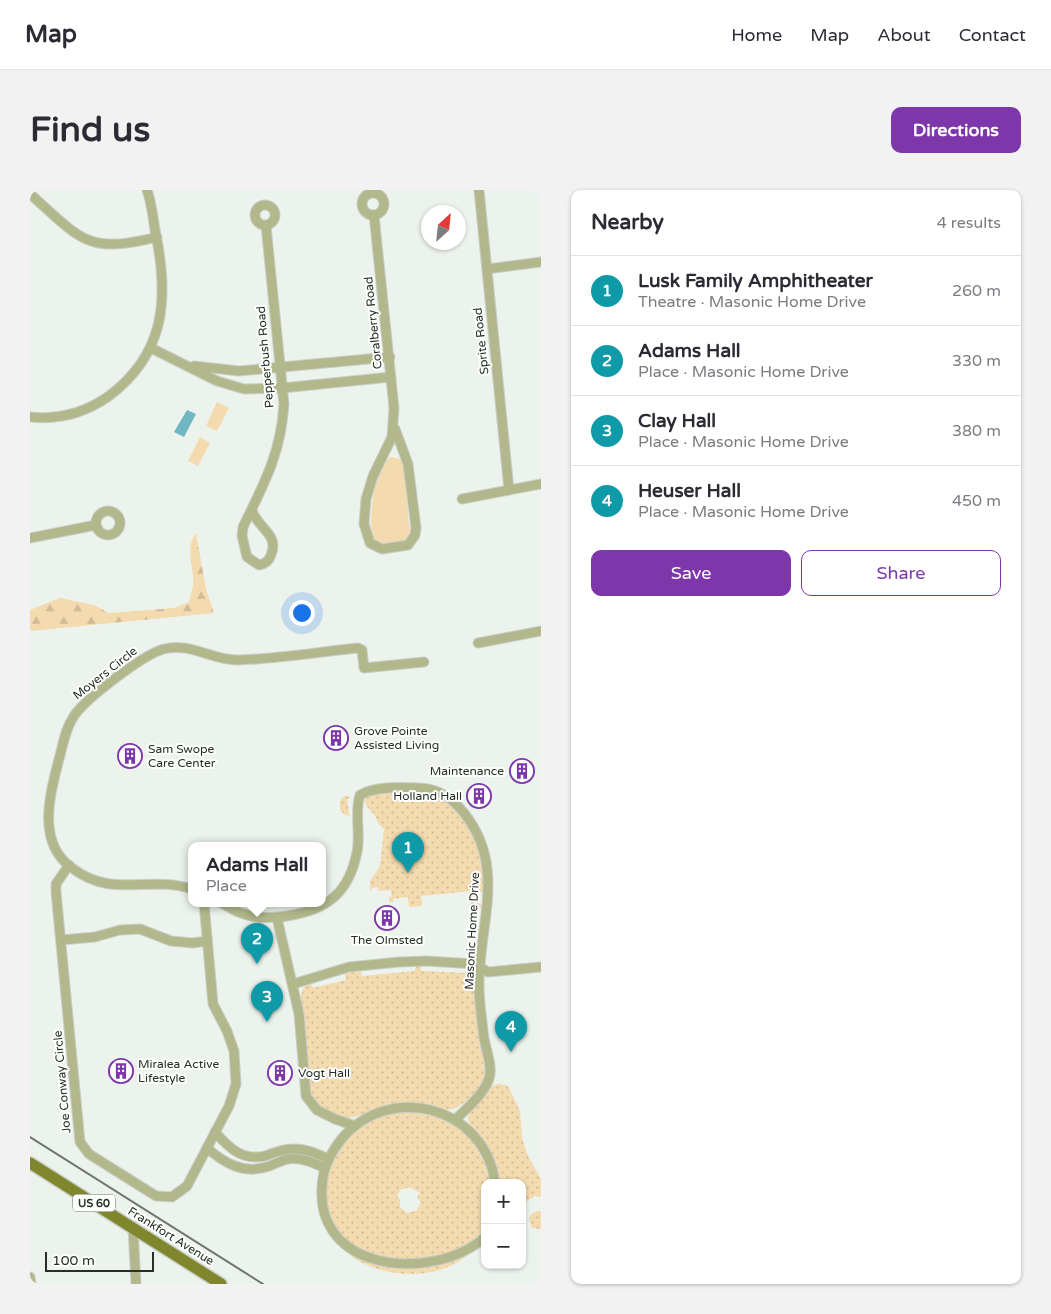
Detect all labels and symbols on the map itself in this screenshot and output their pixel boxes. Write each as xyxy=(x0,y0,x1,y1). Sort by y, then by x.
north arrow xyxy=(421,205,466,250)
street label: Coralberry Road xyxy=(361,276,385,370)
street label: Pepperbush Road xyxy=(254,305,276,409)
street label: Sprite Road xyxy=(471,307,491,375)
your location xyxy=(289,600,315,626)
street label: Moyers Circle xyxy=(70,644,140,702)
place label: Grove Pointe Assisted Living xyxy=(354,724,439,752)
building icon: Grove Pointe Assisted Living xyxy=(323,725,349,751)
place label: Sam Swope Care Center xyxy=(148,742,216,770)
building icon: Sam Swope Care Center xyxy=(117,743,143,769)
building icon: Maintenance xyxy=(509,758,535,784)
place label: Maintenance xyxy=(430,764,504,778)
building icon: Holland Hall xyxy=(466,783,492,809)
place label: Holland Hall xyxy=(393,789,462,803)
pin: 1 xyxy=(392,832,424,873)
street label: Masonic Home Drive xyxy=(462,872,482,990)
building icon: The Olmsted xyxy=(374,905,400,931)
pin: 2 xyxy=(241,923,273,964)
place label: The Olmsted xyxy=(351,933,423,947)
pin: 3 xyxy=(251,981,283,1022)
pin: 4 xyxy=(495,1011,527,1052)
street label: Joe Conway Circle xyxy=(51,1030,73,1134)
place label: Miralea Active Lifestyle xyxy=(138,1057,219,1085)
building icon: Miralea Active Lifestyle xyxy=(108,1058,134,1084)
building icon: Vogt Hall xyxy=(267,1060,293,1086)
place label: Vogt Hall xyxy=(298,1066,350,1080)
road number: US 60 xyxy=(73,1194,115,1211)
street label: Frankfort Avenue xyxy=(125,1204,217,1268)
scale bar xyxy=(45,1249,154,1272)

